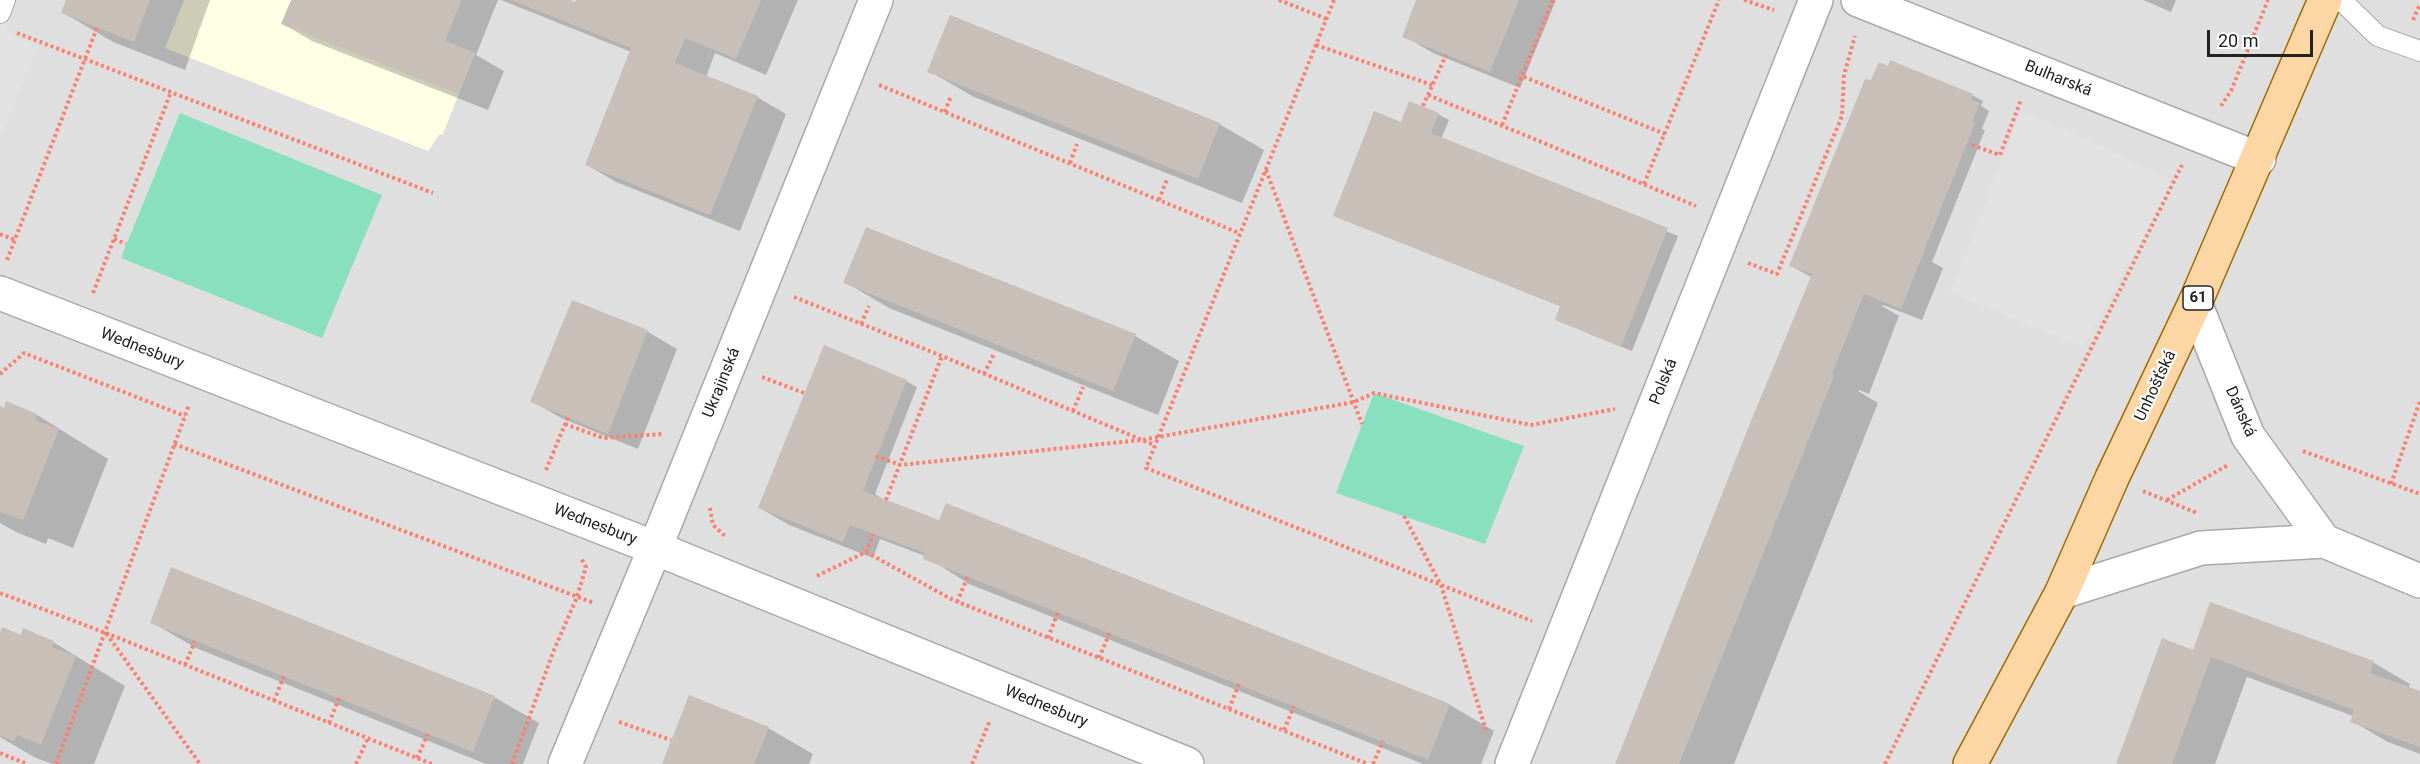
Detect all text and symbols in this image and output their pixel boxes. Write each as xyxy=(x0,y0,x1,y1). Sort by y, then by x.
scale bar xyxy=(2210,18,2316,56)
text: 20 m xyxy=(2218,30,2258,51)
street label: Bulharská xyxy=(2022,57,2094,101)
road number: 61 xyxy=(2183,286,2213,310)
street label: Wednesbury xyxy=(97,324,187,374)
street label: Ukrajinská xyxy=(699,345,745,421)
street label: Unhošťská xyxy=(2131,347,2181,425)
street label: Polská xyxy=(1646,356,1682,408)
street label: Dánská xyxy=(2220,384,2260,440)
street label: Wednesbury xyxy=(550,500,640,550)
street label: Wednesbury xyxy=(1002,682,1090,732)

